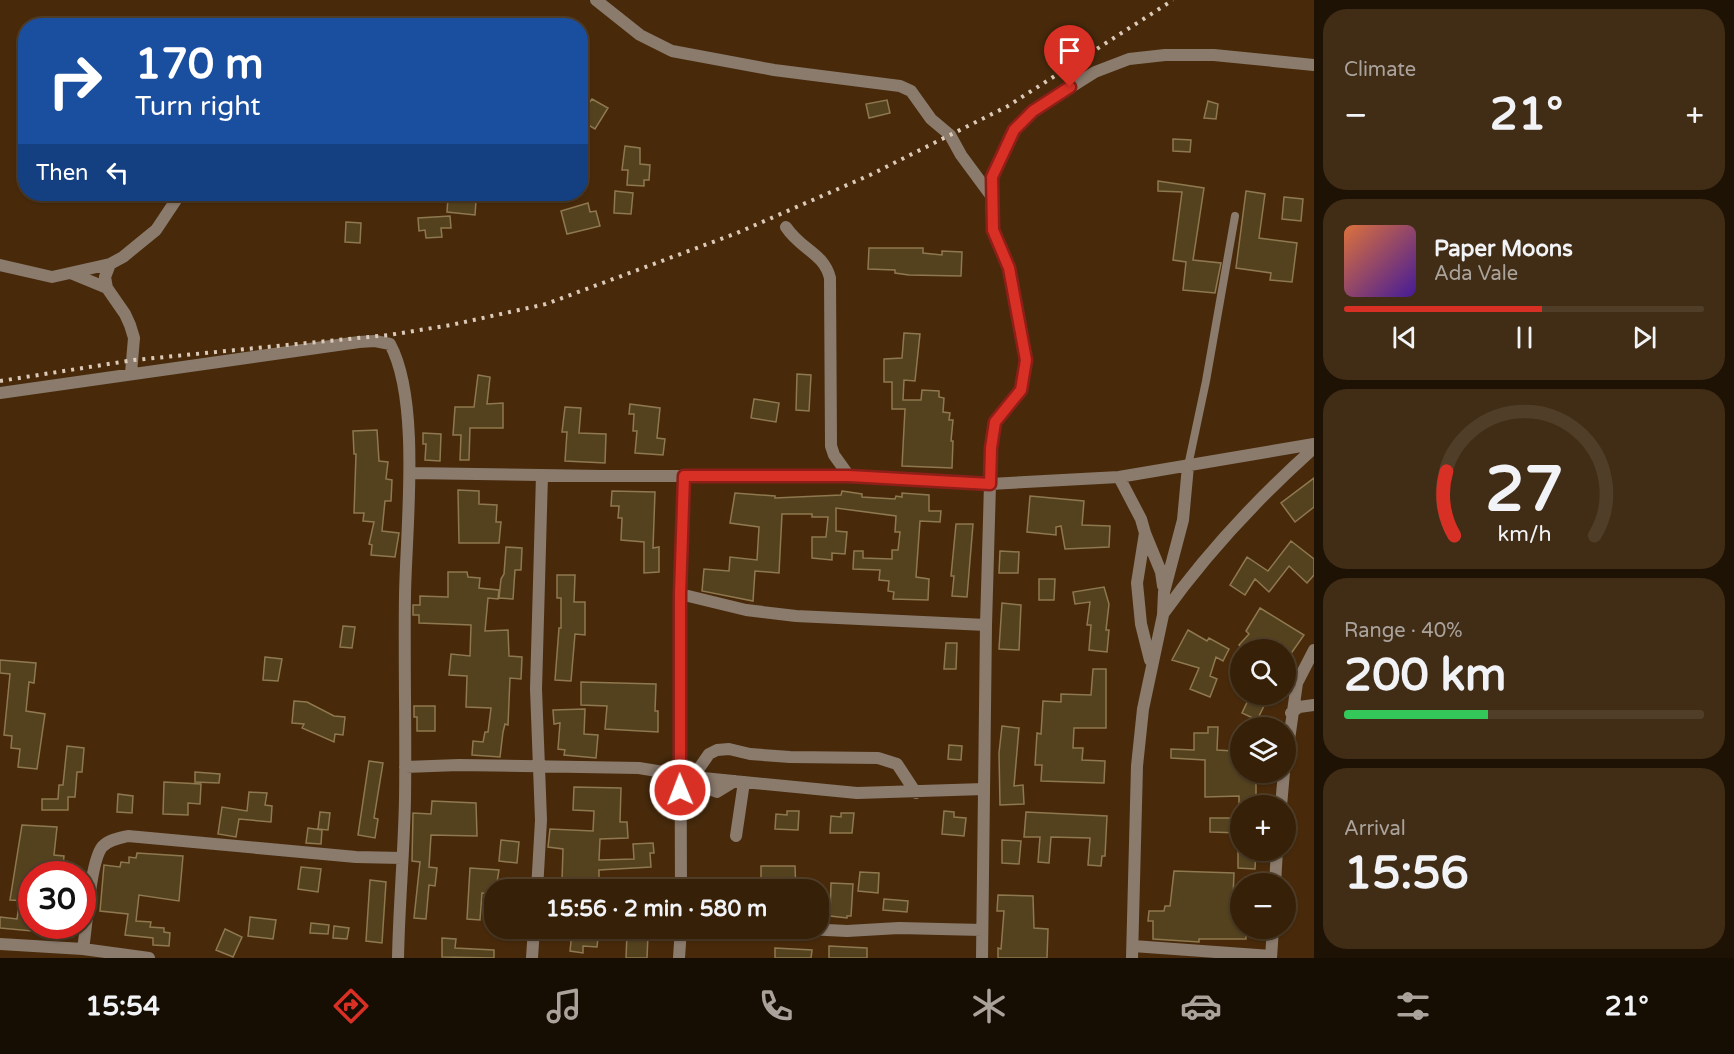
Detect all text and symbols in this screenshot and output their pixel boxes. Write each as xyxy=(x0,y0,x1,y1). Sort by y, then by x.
pin xyxy=(1044,25,1095,87)
icon: arrive xyxy=(1053,34,1086,67)
text: 170 m xyxy=(135,39,264,90)
icon: right xyxy=(36,42,114,120)
text: Climate xyxy=(1344,58,1416,82)
text: 21° xyxy=(1490,88,1563,142)
text: Turn right xyxy=(135,90,261,123)
text: − xyxy=(1344,96,1368,135)
text: + xyxy=(1685,96,1704,135)
icon: left xyxy=(101,156,134,189)
text: Then xyxy=(36,160,89,186)
text: Paper Moons xyxy=(1434,236,1573,262)
text: Ada Vale xyxy=(1434,262,1518,286)
icon: previous xyxy=(1388,321,1421,354)
icon: pause xyxy=(1508,321,1541,354)
icon: next xyxy=(1628,321,1661,354)
text: 27 xyxy=(1485,453,1563,528)
text: km/h xyxy=(1497,521,1551,547)
text: Range · 40% xyxy=(1344,619,1463,643)
map controls xyxy=(1230,639,1296,939)
button: search xyxy=(1230,639,1296,705)
text: 200 km xyxy=(1344,649,1506,703)
button: layers xyxy=(1230,717,1296,783)
position arrow xyxy=(648,758,712,822)
button: + xyxy=(1230,795,1296,861)
text: Arrival xyxy=(1344,817,1406,841)
text: 15:56 xyxy=(1344,847,1469,901)
speed limit sign: 30 xyxy=(18,861,96,939)
button: − xyxy=(1230,873,1296,939)
text: 15:56 · 2 min · 580 m xyxy=(546,896,767,922)
icon: directions xyxy=(330,985,372,1027)
icon: music xyxy=(543,985,585,1027)
icon: phone xyxy=(755,985,797,1027)
icon: climate xyxy=(968,985,1010,1027)
icon: car xyxy=(1180,985,1222,1027)
icon: filters xyxy=(1392,985,1434,1027)
text: 15:54 xyxy=(85,990,160,1023)
text: 21° xyxy=(1605,990,1649,1023)

